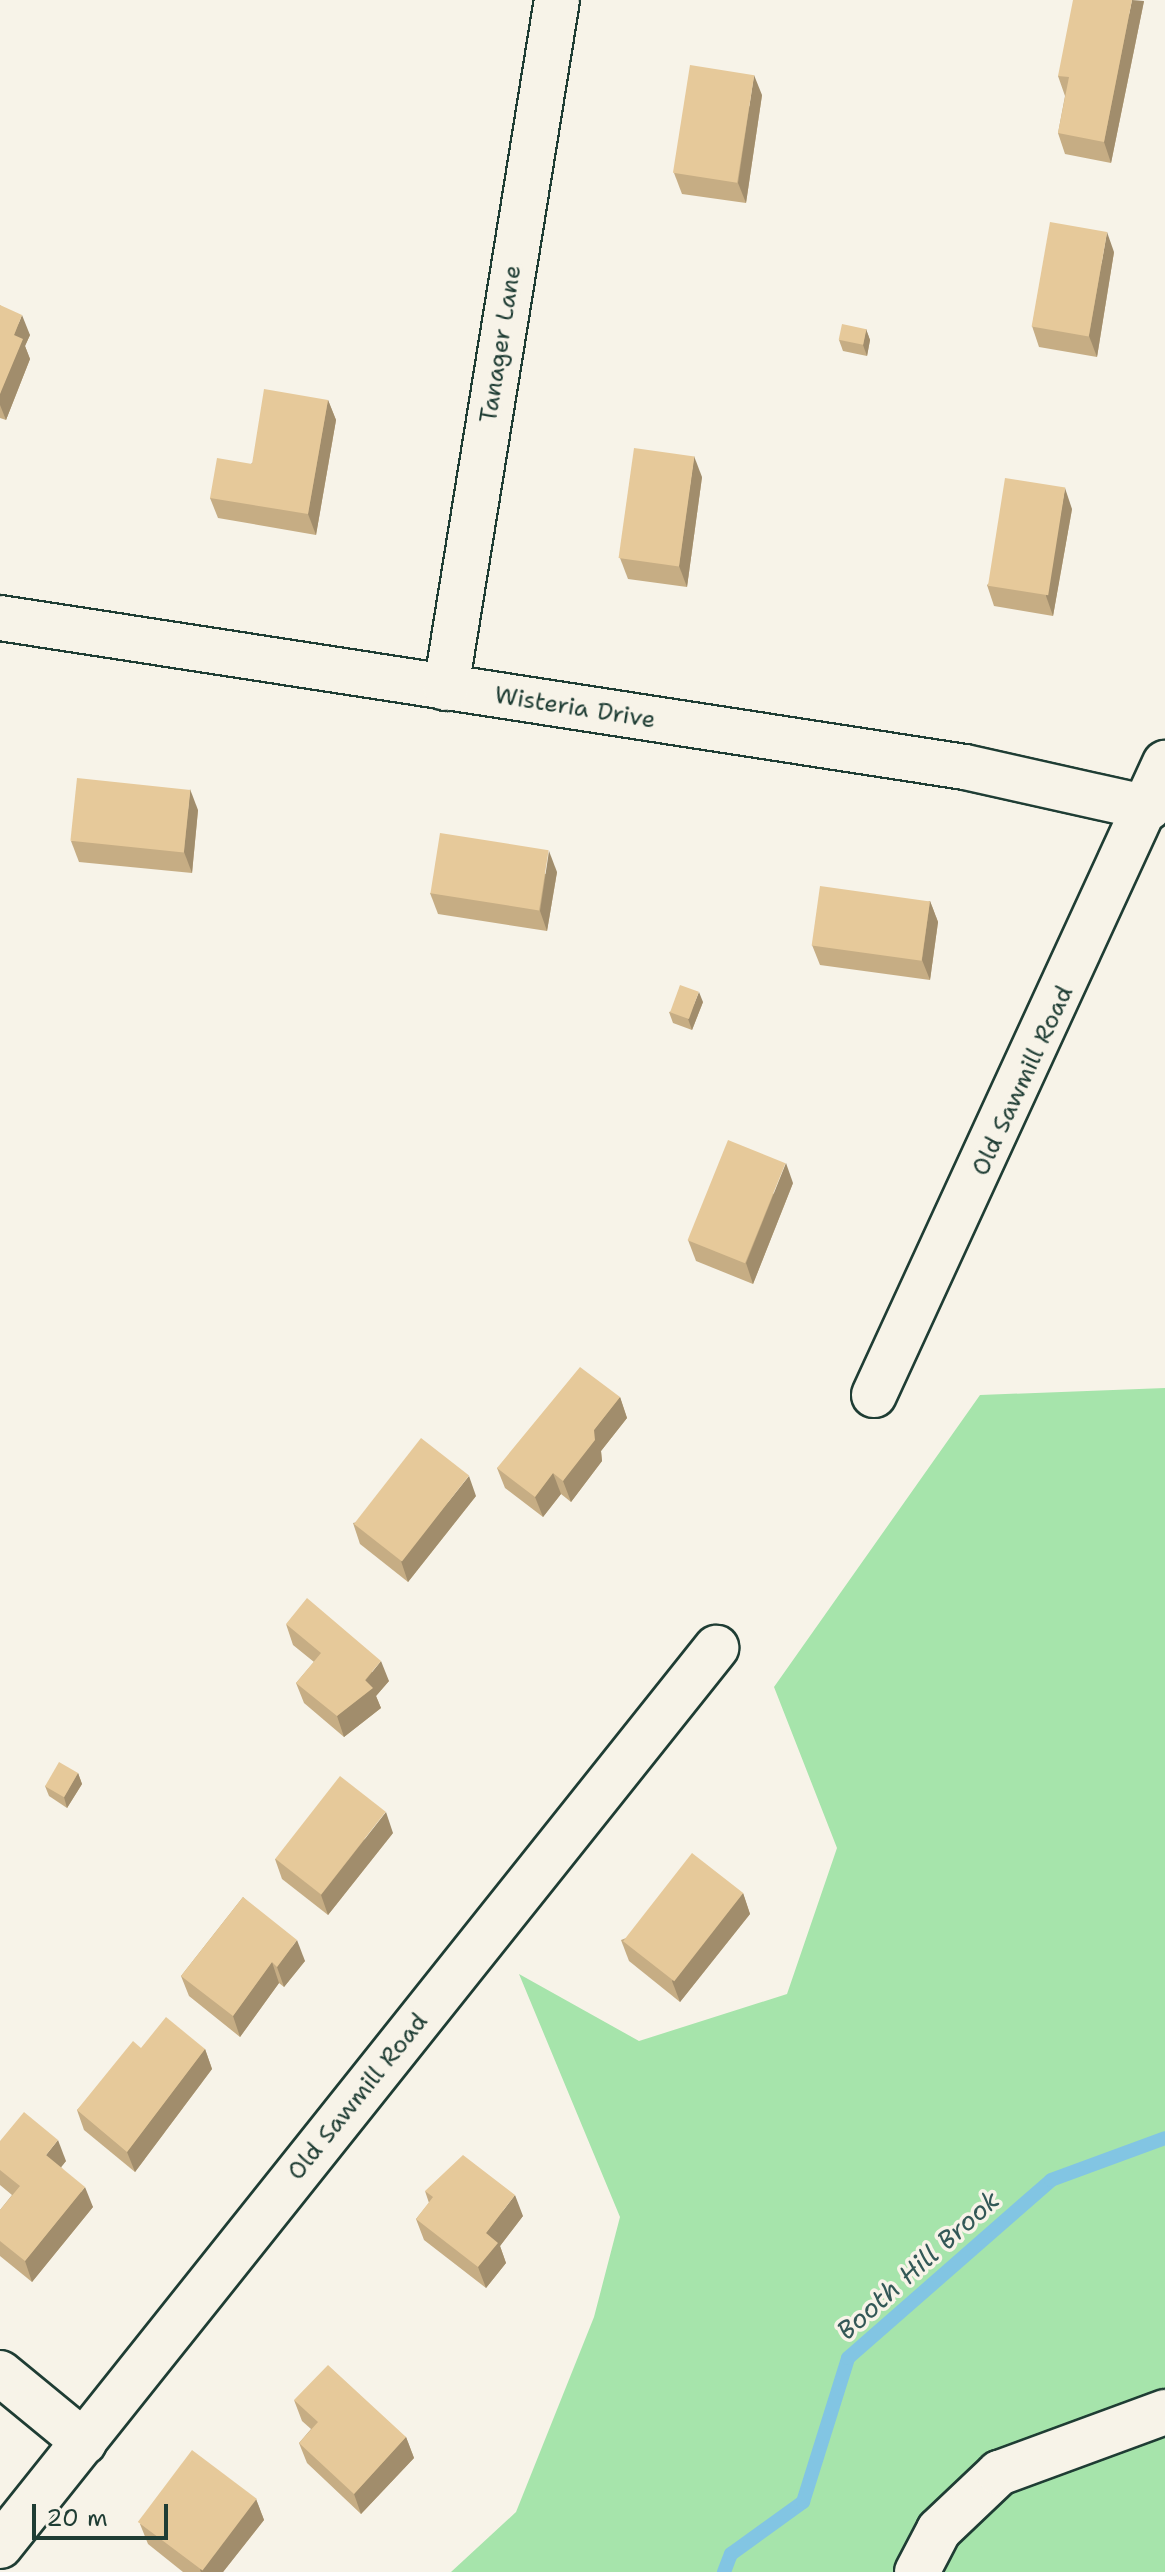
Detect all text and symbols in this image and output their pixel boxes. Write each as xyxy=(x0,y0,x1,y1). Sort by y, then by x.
street label: Tanager Lane xyxy=(474,263,528,425)
street label: Wisteria Drive xyxy=(492,681,658,735)
street label: Old Sawmill Road xyxy=(966,981,1080,1181)
street label: Old Sawmill Road xyxy=(282,2008,434,2186)
water label: Booth Hill Brook xyxy=(830,2184,1006,2346)
scale bar xyxy=(36,2488,172,2538)
text: 20 m xyxy=(46,2502,108,2534)

